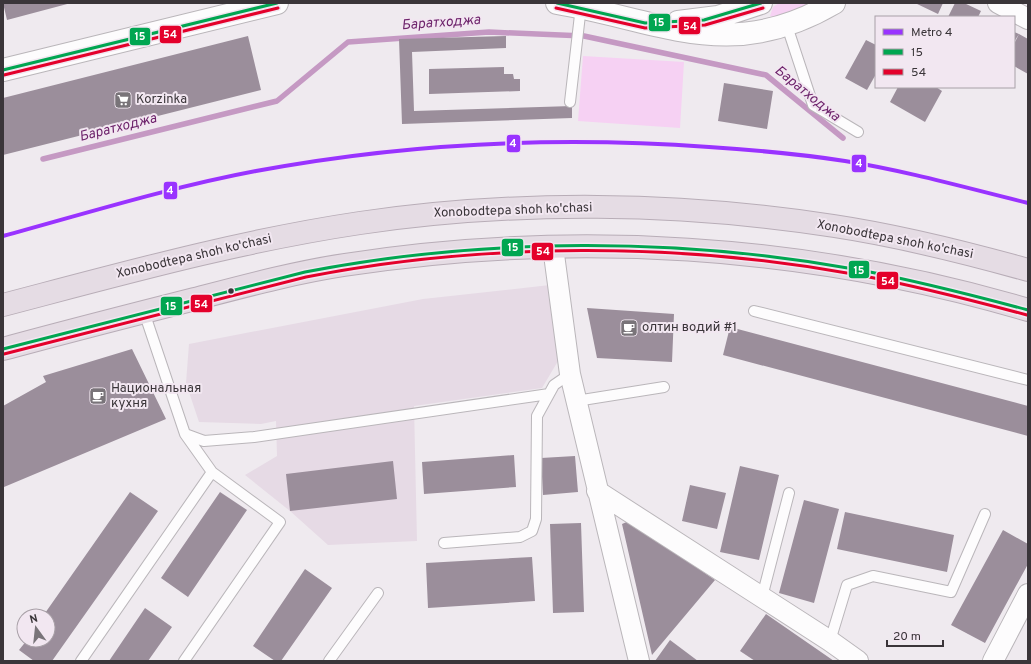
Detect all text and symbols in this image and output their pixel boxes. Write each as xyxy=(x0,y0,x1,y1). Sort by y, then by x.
water label: Баратходжа xyxy=(401,12,482,34)
line badge: 15 xyxy=(648,13,671,32)
text: 15 xyxy=(653,16,665,30)
line badge: 54 xyxy=(678,16,701,35)
legend xyxy=(875,16,1015,88)
text: 54 xyxy=(683,20,697,34)
line badge: 54 xyxy=(159,25,182,44)
text: Metro 4 xyxy=(911,25,952,41)
line badge: 15 xyxy=(129,27,151,46)
text: 54 xyxy=(163,28,177,42)
text: 15 xyxy=(134,30,146,44)
text: 15 xyxy=(911,45,923,61)
water label: Баратходжа xyxy=(771,62,844,126)
text: 54 xyxy=(911,65,926,81)
supermarket icon: Korzinka xyxy=(113,90,133,110)
place label: Korzinka xyxy=(136,92,187,108)
water label: Баратходжа xyxy=(78,110,159,146)
line badge: 4 xyxy=(506,134,521,153)
text: 4 xyxy=(509,137,517,151)
line badge: 4 xyxy=(851,154,867,173)
text: 4 xyxy=(855,157,863,171)
line badge: 4 xyxy=(163,181,178,200)
text: 4 xyxy=(166,184,174,198)
street label: Xonobodtepa shoh ko'chasi xyxy=(433,200,593,222)
street label: Xonobodtepa shoh ko'chasi xyxy=(815,217,975,263)
street label: Xonobodtepa shoh ko'chasi xyxy=(115,231,273,283)
line badge: 15 xyxy=(501,238,524,257)
text: 15 xyxy=(507,241,519,255)
line badge: 54 xyxy=(531,242,554,261)
text: 54 xyxy=(536,245,550,259)
line badge: 15 xyxy=(848,260,870,279)
text: 15 xyxy=(853,264,865,278)
line badge: 54 xyxy=(876,271,899,290)
text: 54 xyxy=(881,275,895,289)
unlabelled marker xyxy=(226,286,236,296)
line badge: 54 xyxy=(190,294,213,313)
line badge: 15 xyxy=(160,296,183,316)
text: 54 xyxy=(194,298,208,312)
text: 15 xyxy=(165,300,177,314)
cafe icon: олтин водий #1 xyxy=(619,318,639,338)
place label: олтин водий #1 xyxy=(642,320,737,336)
place label: Национальная кухня xyxy=(111,381,201,412)
cafe icon: Национальная кухня xyxy=(88,386,108,406)
north arrow xyxy=(16,608,56,648)
text: N xyxy=(28,612,39,627)
scale bar xyxy=(887,622,943,648)
text: 20 m xyxy=(893,629,921,645)

